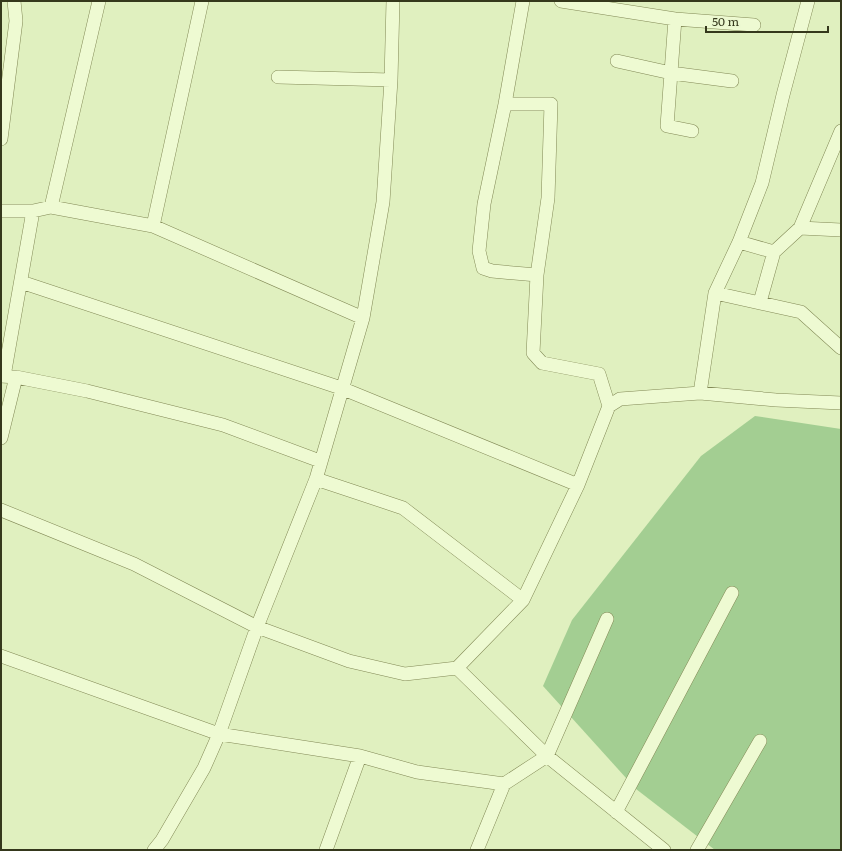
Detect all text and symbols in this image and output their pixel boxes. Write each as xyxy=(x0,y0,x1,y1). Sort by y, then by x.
scale bar xyxy=(706,8,828,34)
text: 50 m xyxy=(712,12,739,30)

